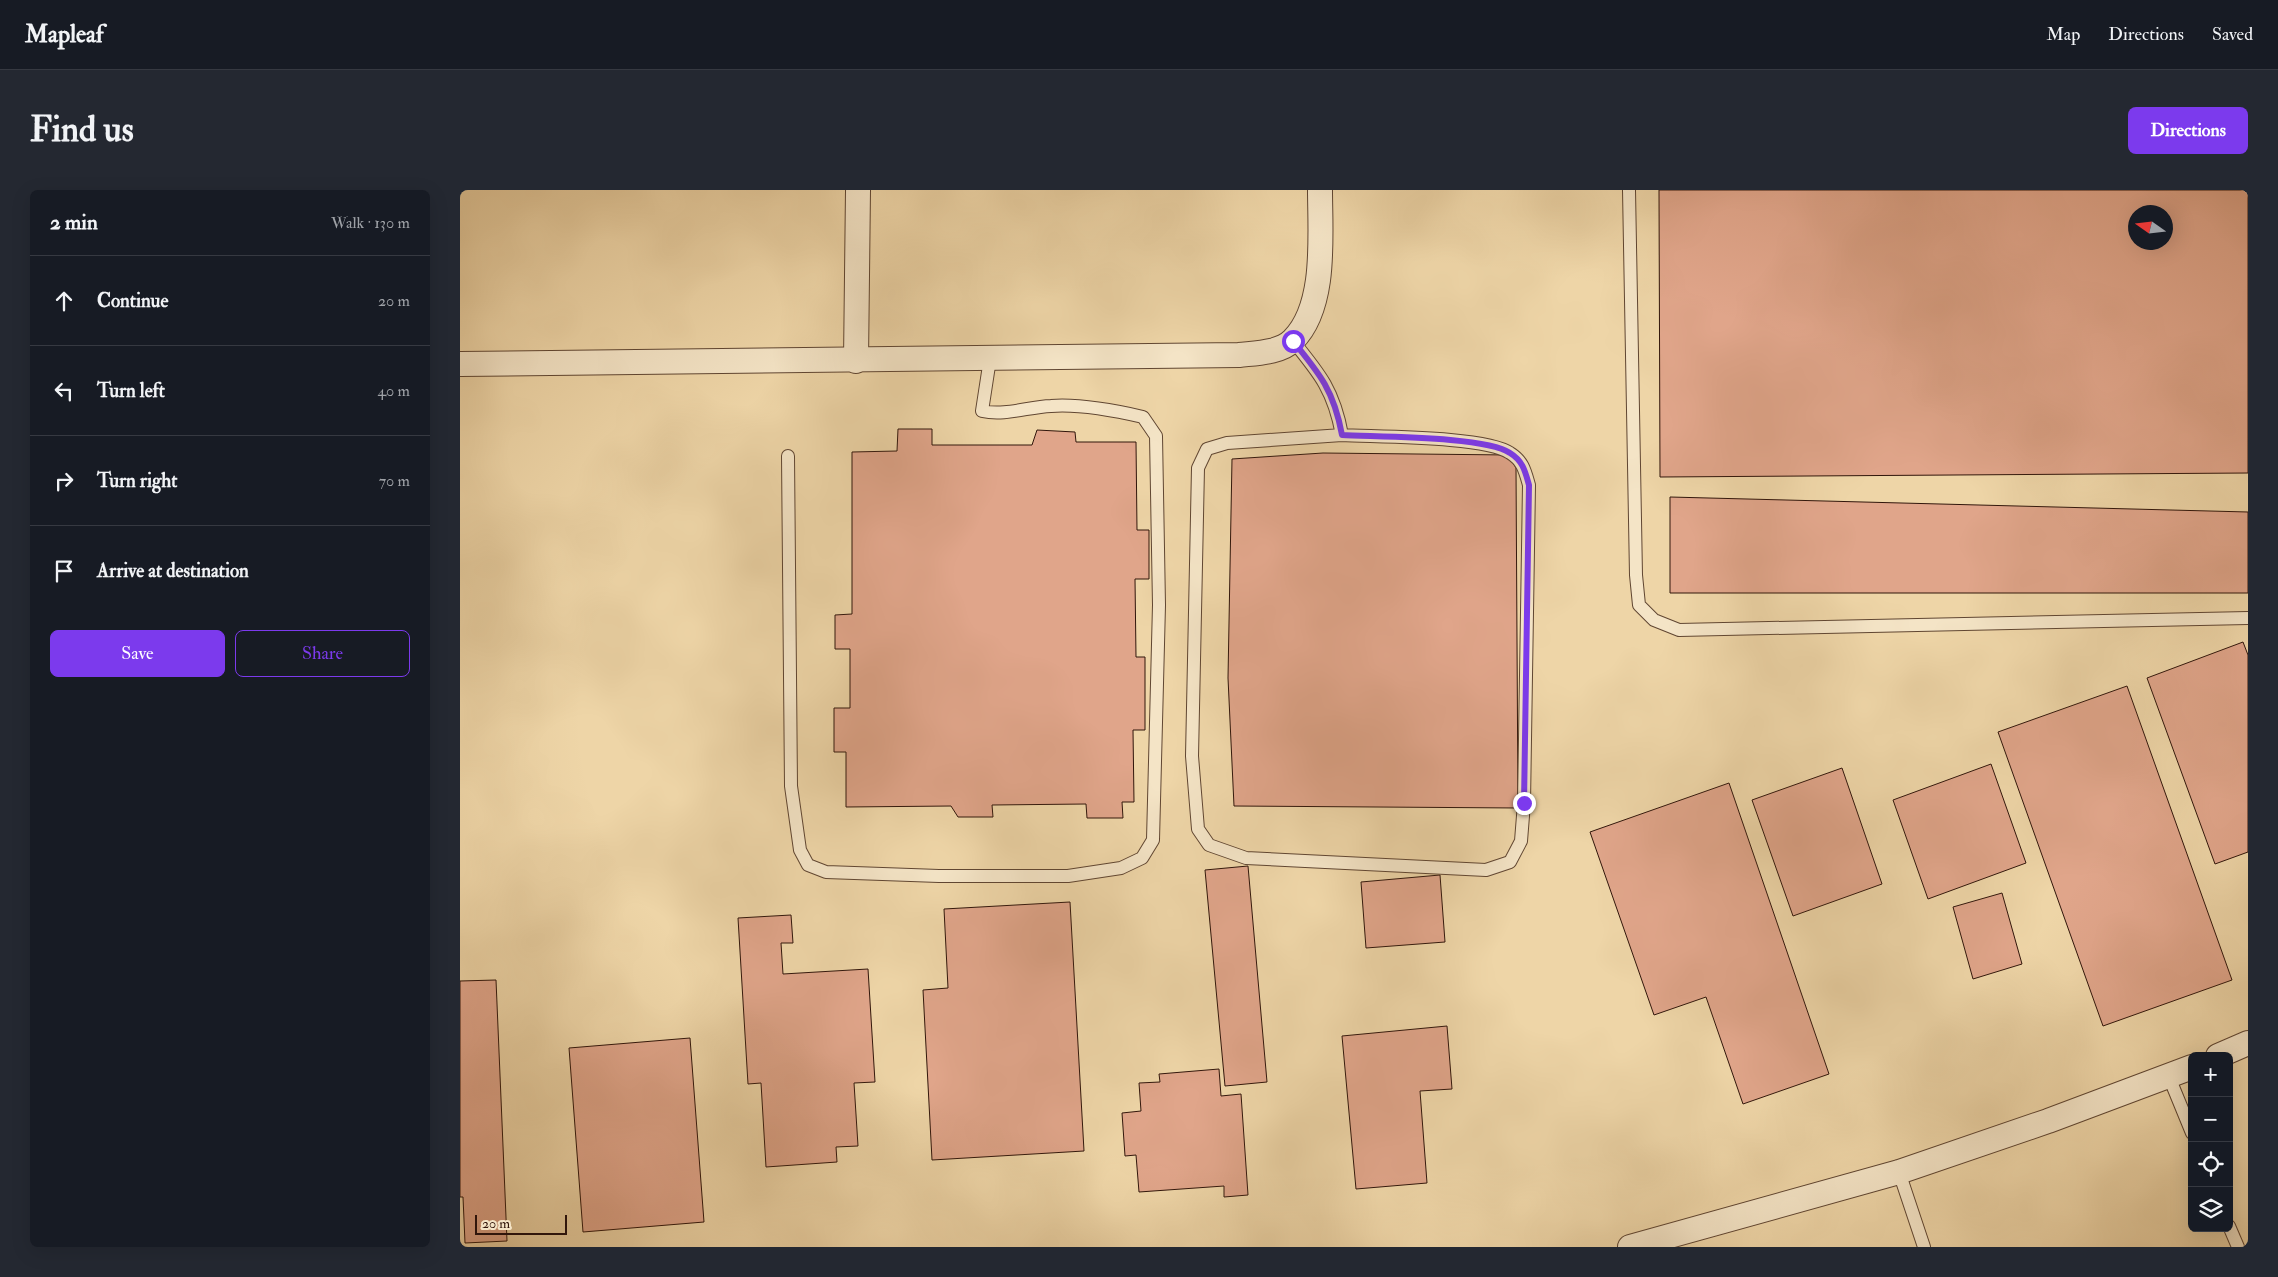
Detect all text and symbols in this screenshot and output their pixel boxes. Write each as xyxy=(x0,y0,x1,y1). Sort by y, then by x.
text: Mapleaf xyxy=(25,19,104,50)
text: Map xyxy=(2047,23,2080,46)
text: Directions xyxy=(2108,23,2184,46)
text: Saved xyxy=(2212,23,2253,46)
button: Directions xyxy=(2128,107,2248,154)
text: Find us xyxy=(30,108,134,152)
north arrow xyxy=(2128,205,2173,250)
text: 2 min xyxy=(50,209,98,236)
text: Walk · 130 m xyxy=(331,213,410,233)
icon: ahead xyxy=(50,287,78,315)
text: Continue xyxy=(97,289,168,313)
text: 20 m xyxy=(378,291,410,311)
route start xyxy=(1282,330,1305,353)
icon: left xyxy=(50,377,78,405)
text: Turn left xyxy=(97,379,165,403)
text: 40 m xyxy=(377,381,410,401)
icon: right xyxy=(50,467,78,495)
text: Turn right xyxy=(97,469,177,493)
text: 70 m xyxy=(379,471,410,491)
icon: arrive xyxy=(50,557,78,585)
text: Arrive at destination xyxy=(97,559,249,583)
button: Save xyxy=(50,630,225,677)
button: Share xyxy=(235,630,410,677)
route end xyxy=(1513,792,1536,815)
map controls xyxy=(2188,1052,2233,1232)
button: + xyxy=(2188,1052,2233,1097)
button: − xyxy=(2188,1097,2233,1142)
button: locate xyxy=(2188,1142,2233,1187)
button: layers xyxy=(2188,1187,2233,1232)
scale bar xyxy=(475,1212,568,1235)
text: 20 m xyxy=(482,1215,510,1232)

